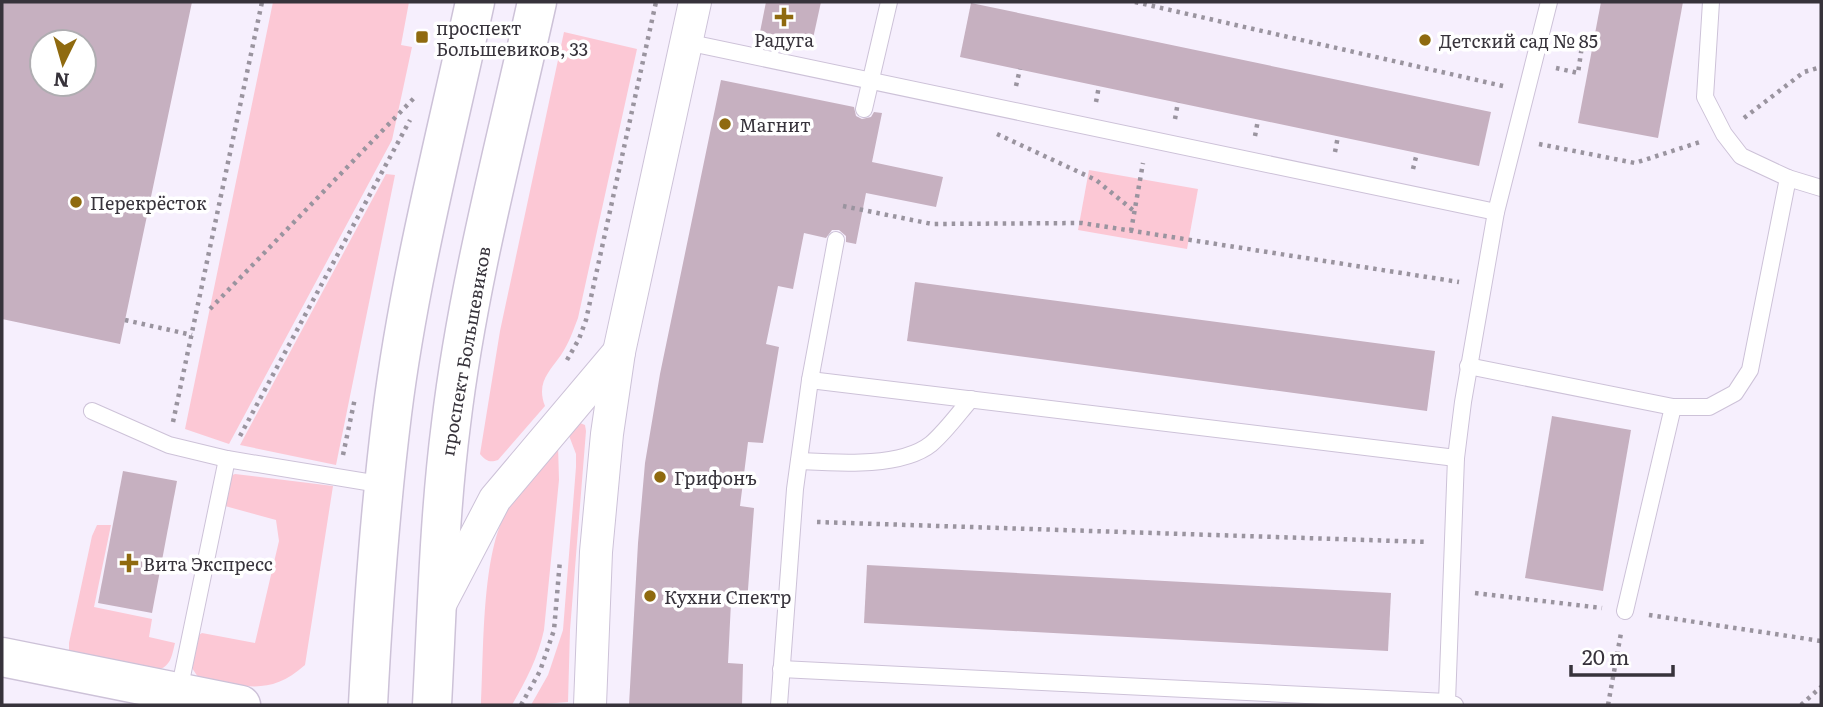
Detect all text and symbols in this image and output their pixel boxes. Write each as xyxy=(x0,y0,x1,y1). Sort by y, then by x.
marker: Радуга xyxy=(776,9,792,25)
place label: проспект Большевиков, 33 xyxy=(436,14,588,62)
place label: Радуга xyxy=(754,26,814,53)
place label: Детский сад № 85 xyxy=(1439,27,1598,54)
north arrow xyxy=(28,28,98,98)
marker: проспект Большевиков, 33 xyxy=(414,29,430,45)
marker: Детский сад № 85 xyxy=(1417,32,1433,48)
text: N xyxy=(52,66,71,96)
place label: Магнит xyxy=(739,111,811,138)
marker: Магнит xyxy=(717,116,733,132)
place label: Перекрёсток xyxy=(90,189,207,216)
marker: Перекрёсток xyxy=(68,194,84,210)
street label: проспект Большевиков xyxy=(433,244,497,458)
place label: Грифонъ xyxy=(674,464,757,491)
marker: Грифонъ xyxy=(652,469,668,485)
place label: Вита Экспресс xyxy=(143,550,273,577)
marker: Вита Экспресс xyxy=(121,555,137,571)
place label: Кухни Спектр xyxy=(664,583,791,610)
marker: Кухни Спектр xyxy=(642,588,658,604)
scale bar xyxy=(1571,634,1672,678)
text: 20 m xyxy=(1582,640,1629,671)

